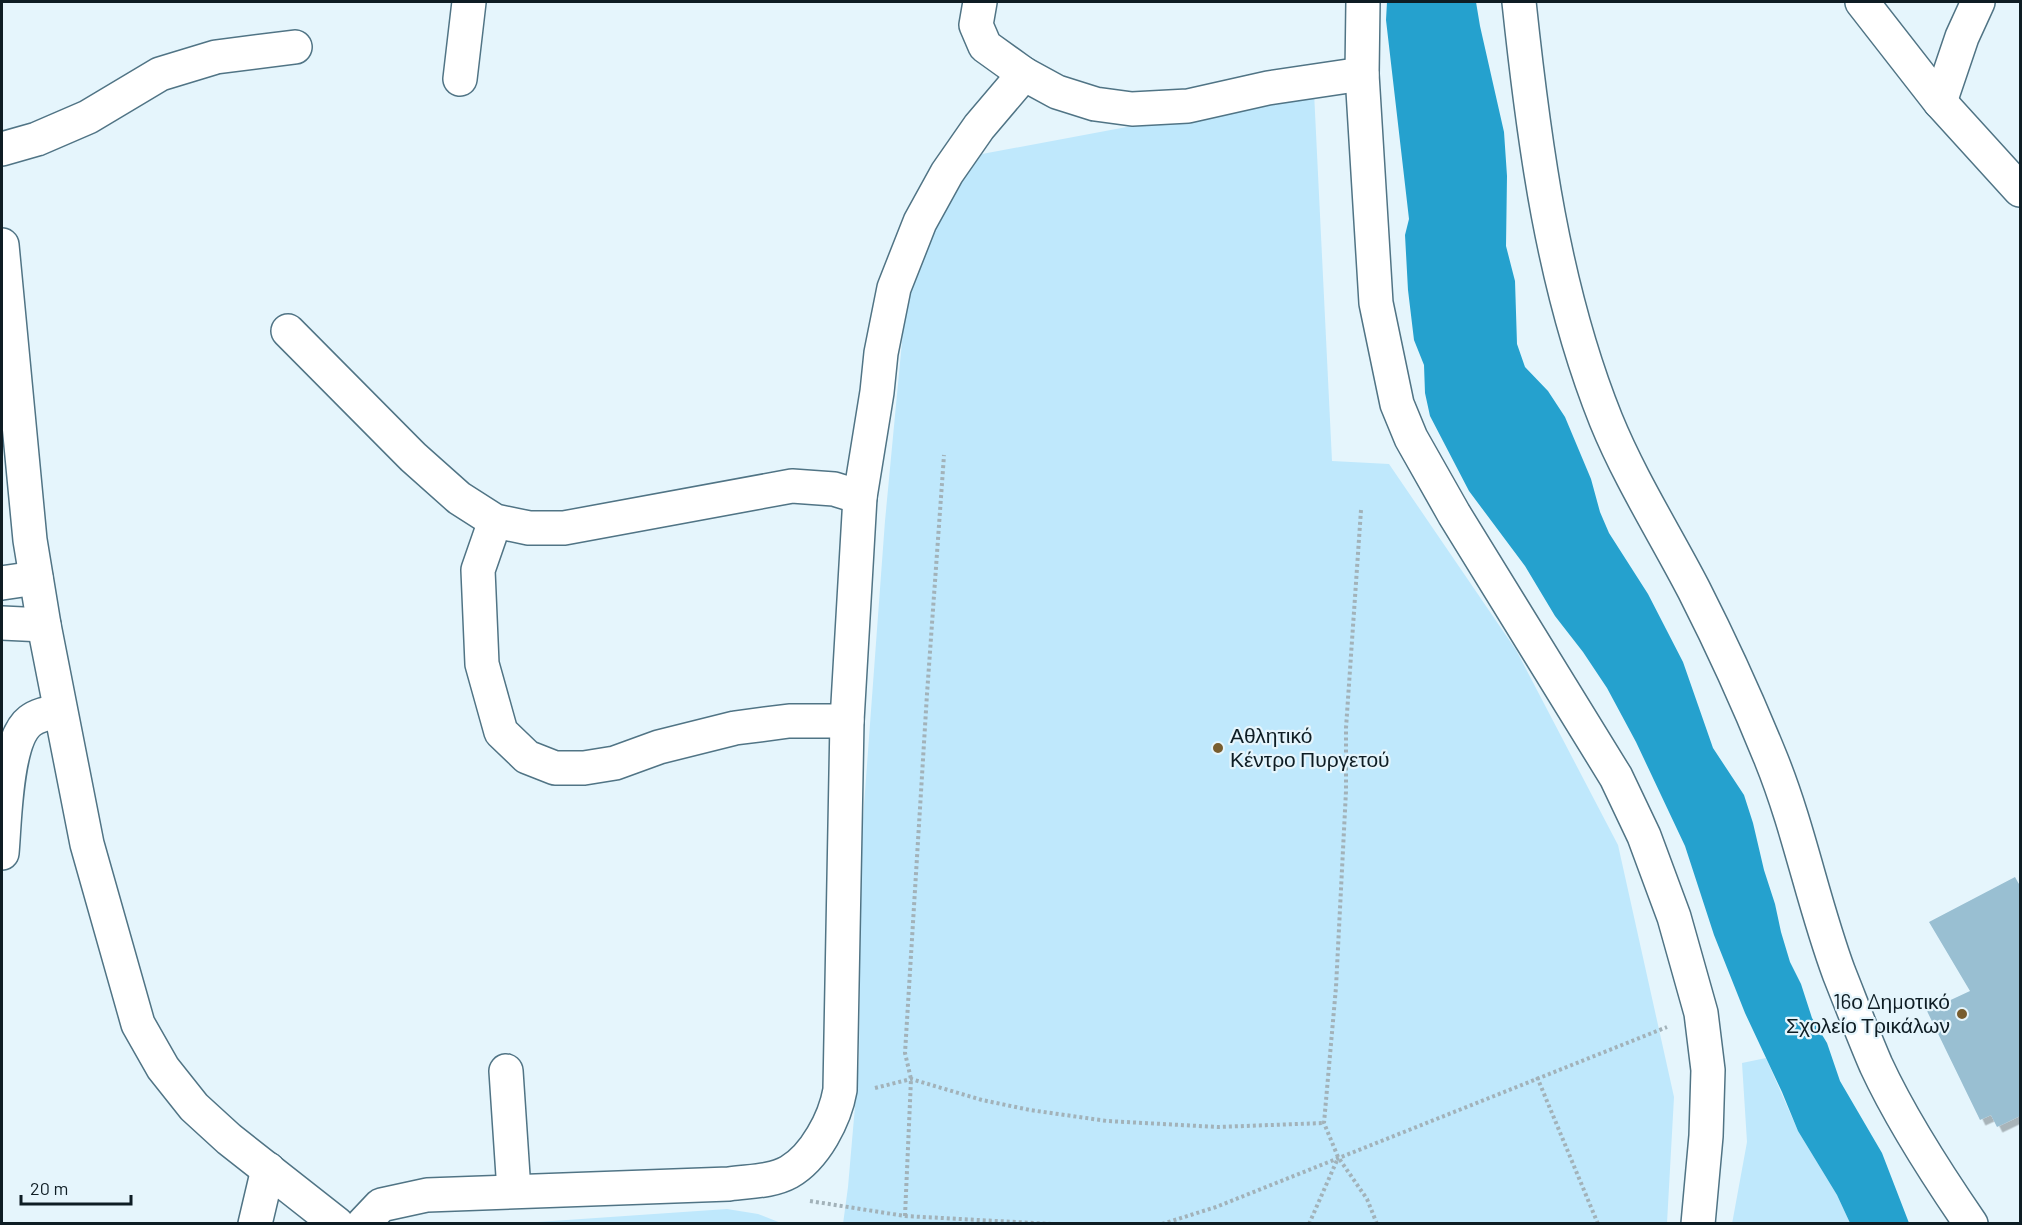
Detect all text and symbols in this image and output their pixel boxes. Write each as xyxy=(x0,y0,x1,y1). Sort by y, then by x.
place label: Αθλητικό Κέντρο Πυργετού xyxy=(1230,722,1390,771)
marker: Αθλητικό Κέντρο Πυργετού xyxy=(1211,741,1225,755)
place label: 16ο Δημοτικό Σχολείο Τρικάλων xyxy=(1786,988,1950,1037)
marker: 16ο Δημοτικό Σχολείο Τρικάλων xyxy=(1955,1007,1969,1021)
scale bar xyxy=(21,1168,130,1206)
text: 20 m xyxy=(30,1177,68,1199)

